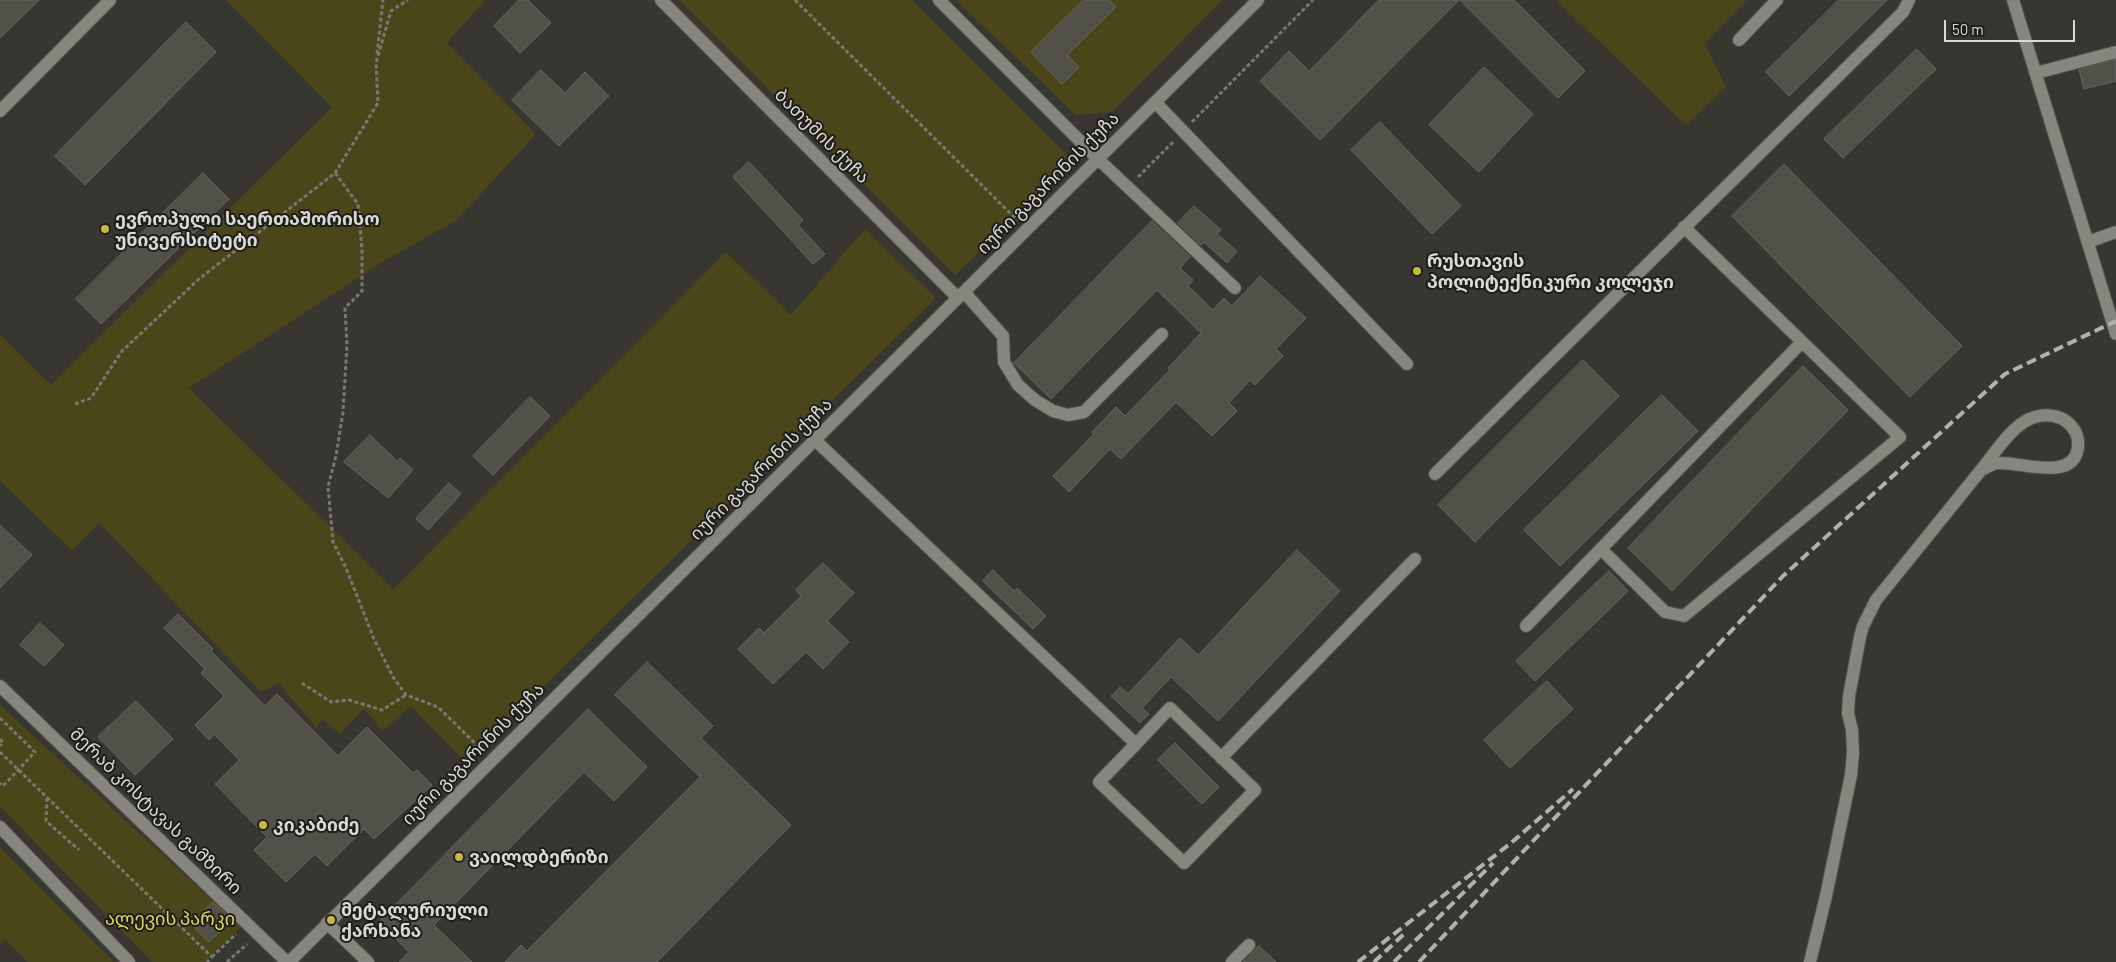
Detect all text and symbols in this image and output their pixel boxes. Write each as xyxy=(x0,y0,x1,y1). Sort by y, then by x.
scale bar xyxy=(1946,10,2077,42)
text: 50 m xyxy=(1952,20,1984,38)
street label: ბათუმის ქუჩა xyxy=(770,84,874,188)
street label: იური გაგარინის ქუჩა xyxy=(972,107,1124,259)
place label: ევროპული საერთაშორისო უნივერსიტეტი xyxy=(115,208,380,250)
marker: ევროპული საერთაშორისო უნივერსიტეტი xyxy=(99,223,111,235)
place label: რუსთავის პოლიტექნიკური კოლეჯი xyxy=(1427,250,1674,292)
marker: რუსთავის პოლიტექნიკური კოლეჯი xyxy=(1411,265,1423,277)
street label: იური გაგარინის ქუჩა xyxy=(685,393,837,545)
street label: იური გაგარინის ქუჩა xyxy=(397,678,549,830)
street label: მერაბ კოსტავას გამზირი xyxy=(66,723,246,899)
place label: კიკაბიძე xyxy=(273,814,360,836)
marker: კიკაბიძე xyxy=(257,819,269,831)
place label: ვაილდბერიზი xyxy=(469,846,609,868)
marker: ვაილდბერიზი xyxy=(453,851,465,863)
place label: მეტალურიული ქარხანა xyxy=(341,899,488,942)
park label: ალევის პარკი xyxy=(105,908,235,930)
marker: მეტალურიული ქარხანა xyxy=(325,914,337,926)

